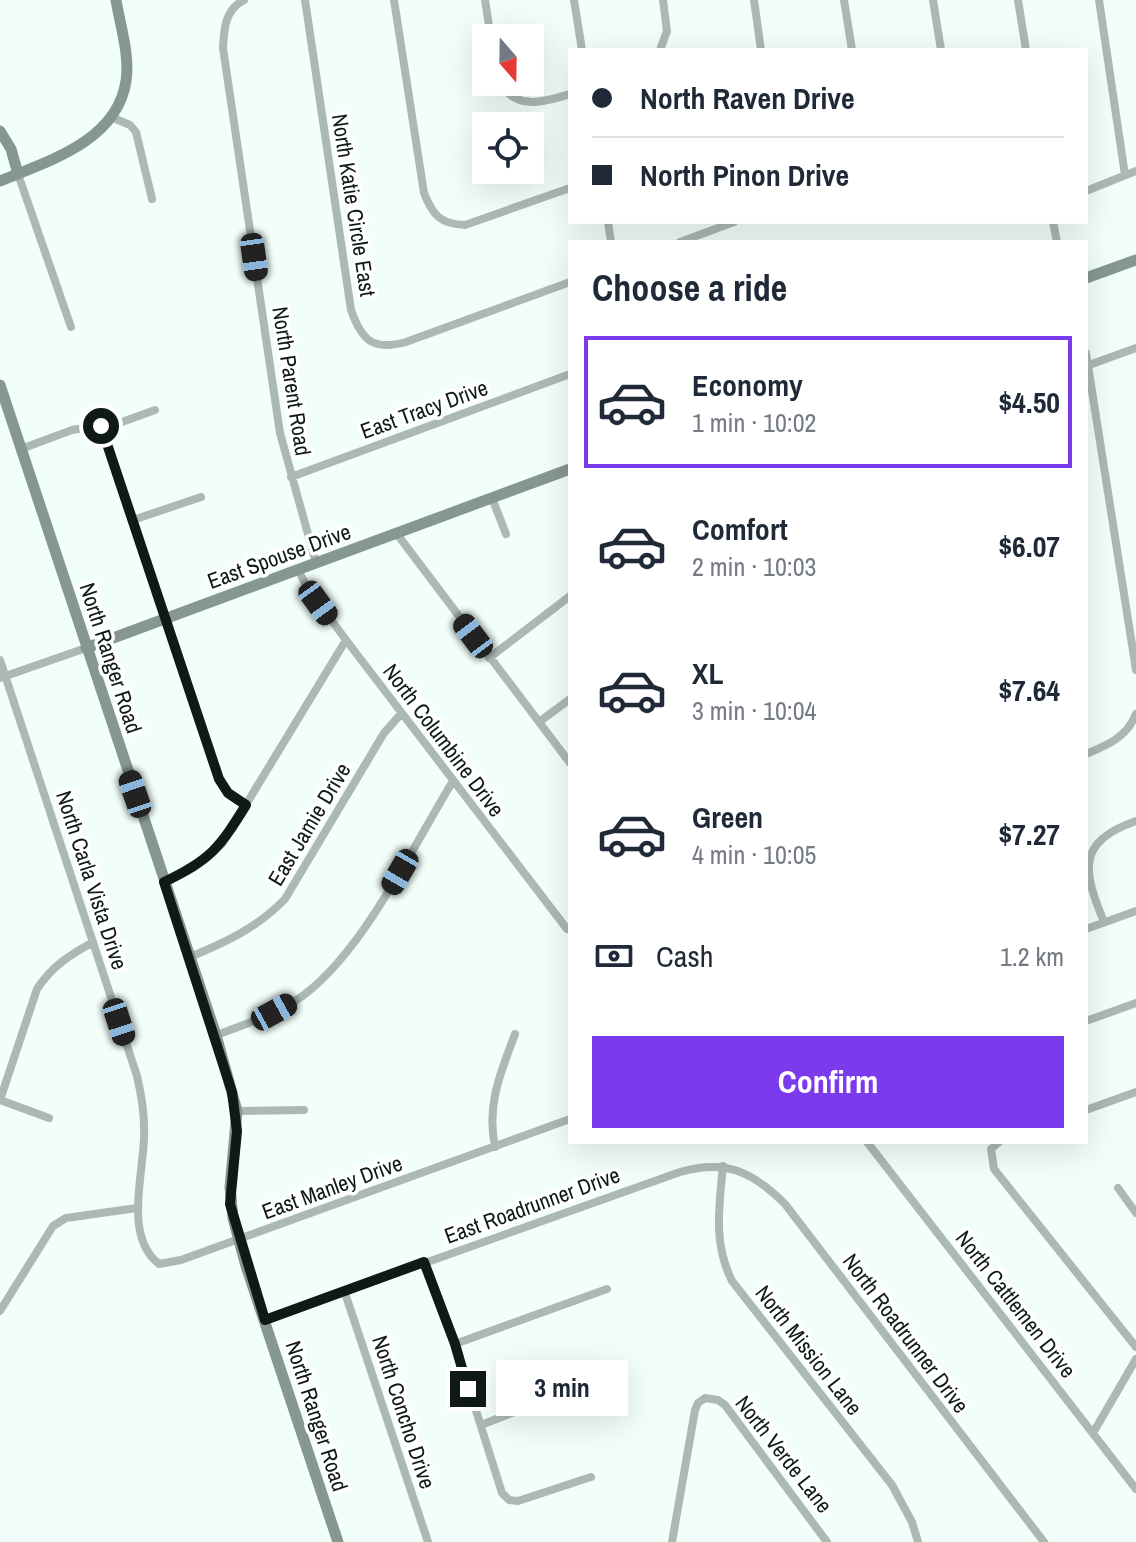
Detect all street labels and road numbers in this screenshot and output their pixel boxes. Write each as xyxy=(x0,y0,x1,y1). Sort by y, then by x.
street label: North Katie Circle East xyxy=(325,112,383,298)
street label: North Parent Road xyxy=(265,304,319,458)
street label: East Tracy Drive xyxy=(356,372,492,446)
street label: East Spouse Drive xyxy=(203,516,355,596)
street label: North Ranger Road xyxy=(73,579,149,737)
street label: North Columbine Drive xyxy=(377,657,511,823)
street label: East Jamie Drive xyxy=(261,757,357,891)
street label: North Carla Vista Drive xyxy=(49,787,135,973)
street label: East Manley Drive xyxy=(258,1148,406,1226)
street label: East Roadrunner Drive xyxy=(440,1159,624,1251)
street label: North Cattlemen Drive xyxy=(949,1224,1083,1384)
street label: North Roadrunner Drive xyxy=(836,1247,976,1419)
street label: North Mission Lane xyxy=(749,1279,869,1421)
street label: North Concho Drive xyxy=(365,1332,443,1492)
street label: North Ranger Road xyxy=(279,1337,355,1495)
street label: North Verde Lane xyxy=(729,1389,839,1519)

